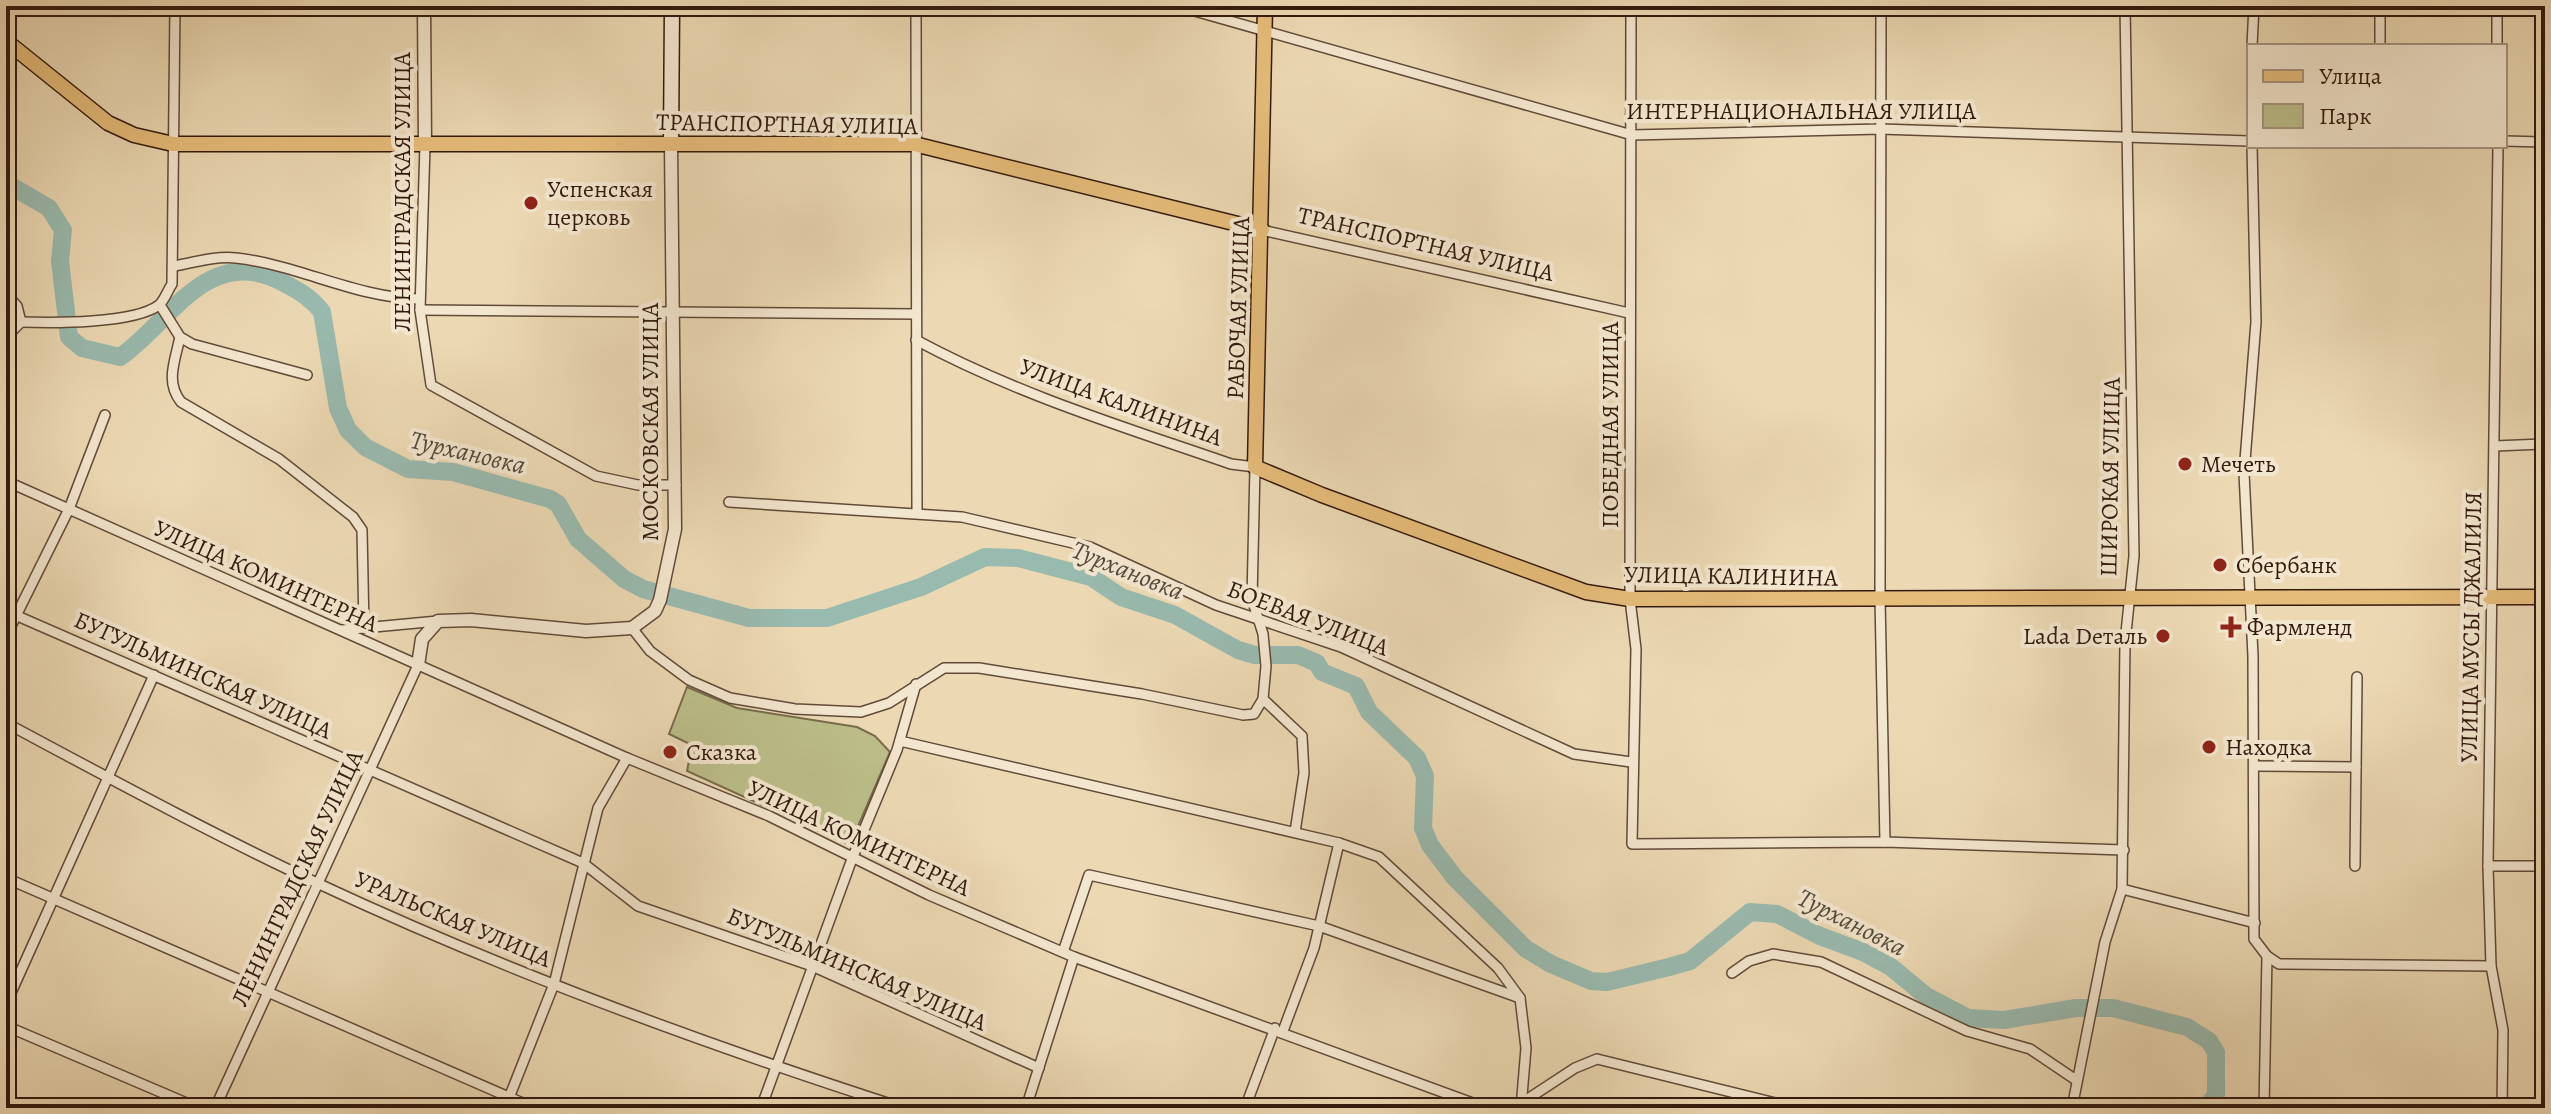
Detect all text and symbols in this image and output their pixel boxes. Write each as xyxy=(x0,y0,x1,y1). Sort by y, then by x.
legend xyxy=(2247,44,2507,148)
street label: ЛЕНИНГРАДСКАЯ УЛИЦА xyxy=(386,51,418,332)
text: Улица xyxy=(2319,60,2382,92)
street label: ИНТЕРНАЦИОНАЛЬНАЯ УЛИЦА xyxy=(1626,95,1977,127)
text: Парк xyxy=(2319,100,2372,132)
street label: ТРАНСПОРТНАЯ УЛИЦА xyxy=(656,106,919,142)
place label: Успенская церковь xyxy=(547,173,653,233)
marker: Успенская церковь xyxy=(522,194,540,212)
street label: ТРАНСПОРТНАЯ УЛИЦА xyxy=(1295,199,1558,289)
street label: РАБОЧАЯ УЛИЦА xyxy=(1219,215,1257,400)
street label: МОСКОВСКАЯ УЛИЦА xyxy=(634,302,666,541)
street label: ПОБЕДНАЯ УЛИЦА xyxy=(1594,321,1626,528)
street label: УЛИЦА КАЛИНИНА xyxy=(1015,350,1228,454)
street label: ШИРОКАЯ УЛИЦА xyxy=(2092,376,2128,577)
water label: Турхановка xyxy=(407,422,529,483)
place label: Мечеть xyxy=(2201,448,2276,480)
marker: Мечеть xyxy=(2176,455,2194,473)
street label: УЛИЦА МУСЫ ДЖАЛИЛЯ xyxy=(2453,491,2489,763)
street label: УЛИЦА КОМИНТЕРНА xyxy=(149,512,384,640)
water label: Турхановка xyxy=(1067,532,1189,609)
place label: Сбербанк xyxy=(2236,549,2337,581)
marker: Сбербанк xyxy=(2211,556,2229,574)
street label: УЛИЦА КАЛИНИНА xyxy=(1624,558,1839,594)
street label: БОЕВАЯ УЛИЦА xyxy=(1223,572,1394,664)
street label: БУГУЛЬМИНСКАЯ УЛИЦА xyxy=(69,604,338,747)
place label: Фармленд xyxy=(2247,611,2352,643)
marker: Фармленд xyxy=(2222,618,2240,636)
place label: Lada Dеталь xyxy=(2023,620,2147,652)
marker: Lada Dеталь xyxy=(2154,627,2172,645)
place label: Находка xyxy=(2225,731,2312,763)
place label: Сказка xyxy=(686,736,757,768)
marker: Находка xyxy=(2200,738,2218,756)
marker: Сказка xyxy=(661,743,679,761)
street label: ЛЕНИНГРАДСКАЯ УЛИЦА xyxy=(223,744,371,1011)
street label: УЛИЦА КОМИНТЕРНА xyxy=(742,772,976,904)
street label: УРАЛЬСКАЯ УЛИЦА xyxy=(350,863,557,975)
water label: Турхановка xyxy=(1791,880,1912,965)
street label: БУГУЛЬМИНСКАЯ УЛИЦА xyxy=(722,900,993,1039)

